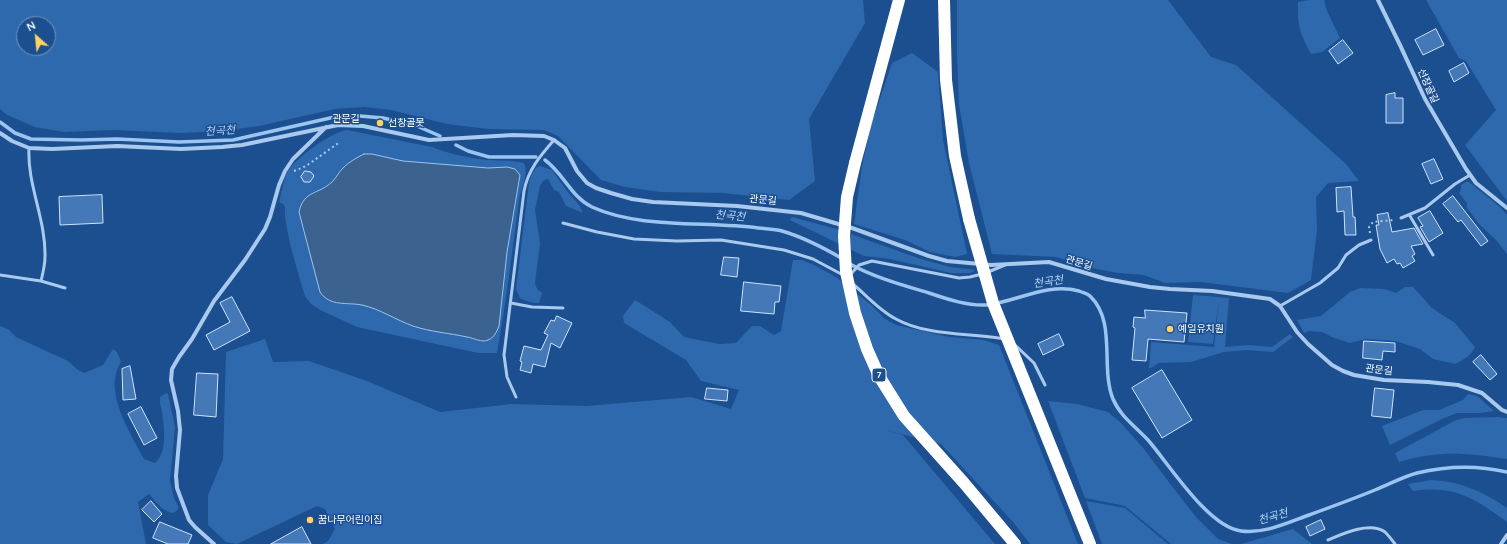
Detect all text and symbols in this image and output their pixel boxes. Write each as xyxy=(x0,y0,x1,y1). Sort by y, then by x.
north arrow xyxy=(16,16,56,56)
text: N xyxy=(24,18,38,34)
street label: 선장골길 xyxy=(1415,67,1441,105)
street label: 관문길 xyxy=(332,113,360,125)
place label: 선창골못 xyxy=(388,117,425,129)
marker: 선창골못 xyxy=(375,118,385,128)
water label: 천곡천 xyxy=(204,123,236,139)
street label: 관문길 xyxy=(749,193,777,207)
water label: 천곡천 xyxy=(714,208,746,224)
street label: 관문길 xyxy=(1064,253,1094,273)
water label: 천곡천 xyxy=(1032,273,1064,291)
place label: 예일유치원 xyxy=(1178,323,1224,335)
marker: 예일유치원 xyxy=(1165,324,1175,334)
street label: 관문길 xyxy=(1365,362,1393,378)
road number: 7 xyxy=(872,368,886,382)
water label: 천곡천 xyxy=(1257,506,1289,528)
place label: 꿈나무어린이집 xyxy=(318,514,382,526)
marker: 꿈나무어린이집 xyxy=(305,515,315,525)

